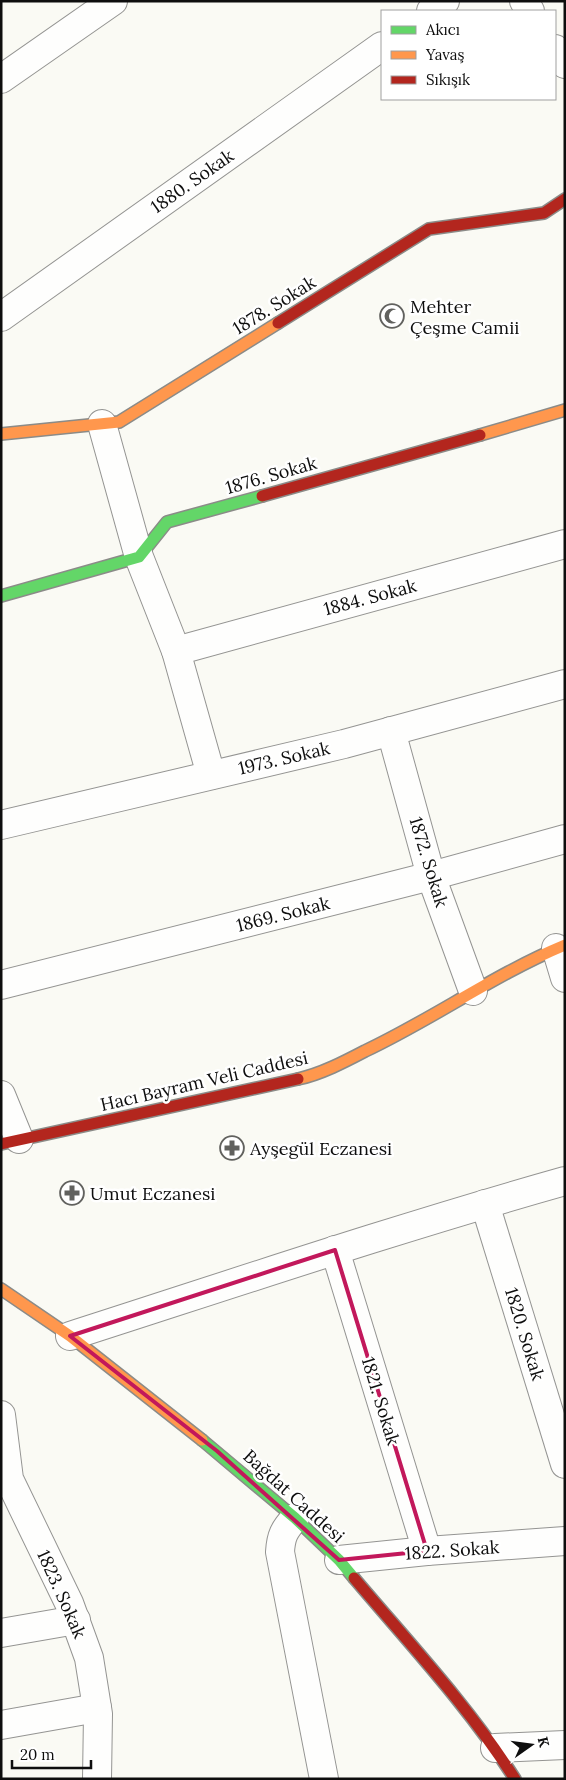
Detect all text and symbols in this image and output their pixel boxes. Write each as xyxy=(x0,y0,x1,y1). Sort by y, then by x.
legend xyxy=(381,10,556,100)
text: Akıcı xyxy=(425,20,460,39)
text: Yavaş xyxy=(425,45,465,64)
text: Sıkışık xyxy=(426,70,470,89)
street label: 1880. Sokak xyxy=(146,144,238,218)
street label: 1878. Sokak xyxy=(228,270,320,340)
place label: Mehter Çeşme Camii xyxy=(410,295,519,339)
mosque icon: Mehter Çeşme Camii xyxy=(379,303,405,329)
street label: 1876. Sokak xyxy=(223,451,320,499)
street label: 1884. Sokak xyxy=(321,574,419,620)
street label: 1973. Sokak xyxy=(236,736,332,780)
street label: 1872. Sokak xyxy=(404,814,454,910)
street label: 1869. Sokak xyxy=(234,891,333,937)
street label: Hacı Bayram Veli Caddesi xyxy=(98,1046,310,1116)
pharmacy icon: Ayşegül Eczanesi xyxy=(219,1135,245,1161)
place label: Ayşegül Eczanesi xyxy=(249,1137,392,1160)
pharmacy icon: Umut Eczanesi xyxy=(59,1180,85,1206)
place label: Umut Eczanesi xyxy=(90,1182,215,1205)
street label: 1820. Sokak xyxy=(500,1285,550,1383)
street label: 1821. Sokak xyxy=(357,1354,405,1448)
street label: Bağdat Caddesi xyxy=(239,1444,349,1548)
street label: 1822. Sokak xyxy=(404,1535,500,1565)
street label: 1823. Sokak xyxy=(32,1546,92,1642)
north arrow xyxy=(506,1720,556,1770)
text: K xyxy=(534,1735,554,1749)
scale bar xyxy=(12,1738,91,1770)
text: 20 m xyxy=(20,1745,55,1764)

